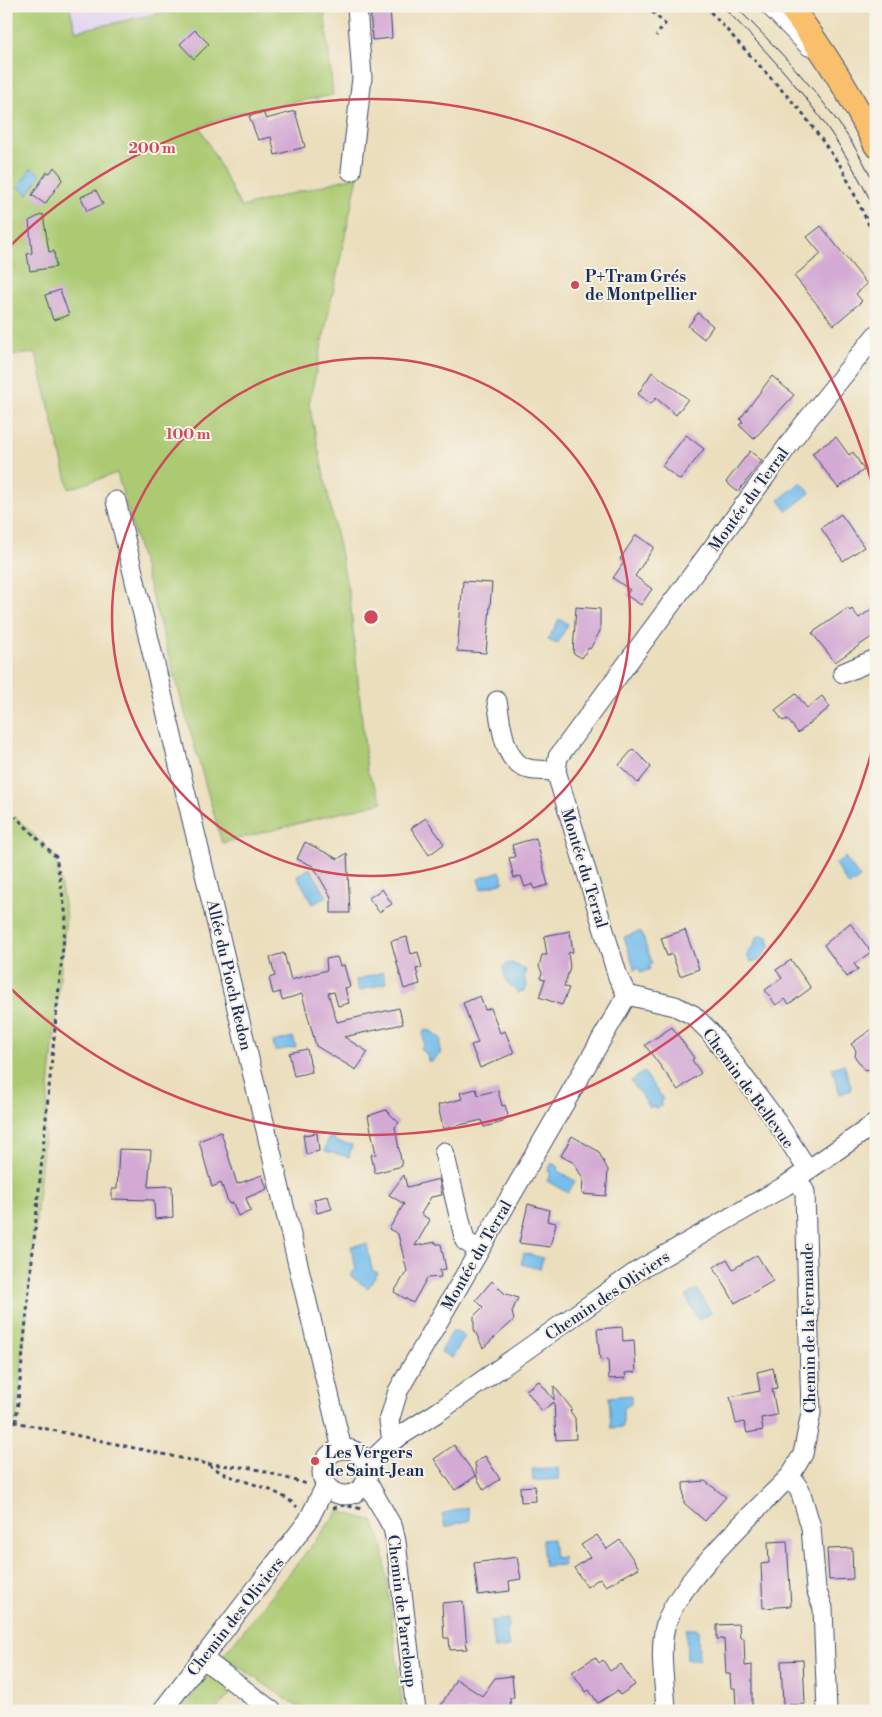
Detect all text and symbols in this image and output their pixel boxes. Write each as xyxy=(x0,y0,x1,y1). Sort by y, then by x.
text: 200 m xyxy=(128,139,176,158)
place label: P+Tram Grés de Montpellier xyxy=(585,267,697,305)
marker: P+Tram Grés de Montpellier xyxy=(569,279,581,291)
text: 100 m xyxy=(166,425,211,444)
street label: Montée du Terral xyxy=(704,443,793,556)
centre of rings xyxy=(362,608,380,626)
street label: Montée du Terral xyxy=(556,806,612,931)
street label: Allée du Pioch Redon xyxy=(202,897,256,1053)
street label: Chemin de Bellevue xyxy=(698,1025,798,1152)
street label: Montée du Terral xyxy=(437,1197,517,1314)
street label: Chemin de la Fermaude xyxy=(798,1243,820,1413)
street label: Chemin des Oliviers xyxy=(541,1247,674,1345)
place label: Les Vergers de Saint-Jean xyxy=(325,1443,424,1481)
marker: Les Vergers de Saint-Jean xyxy=(309,1455,321,1467)
street label: Chemin de Parreloup xyxy=(383,1534,421,1689)
street label: Chemin des Oliviers xyxy=(183,1553,289,1680)

